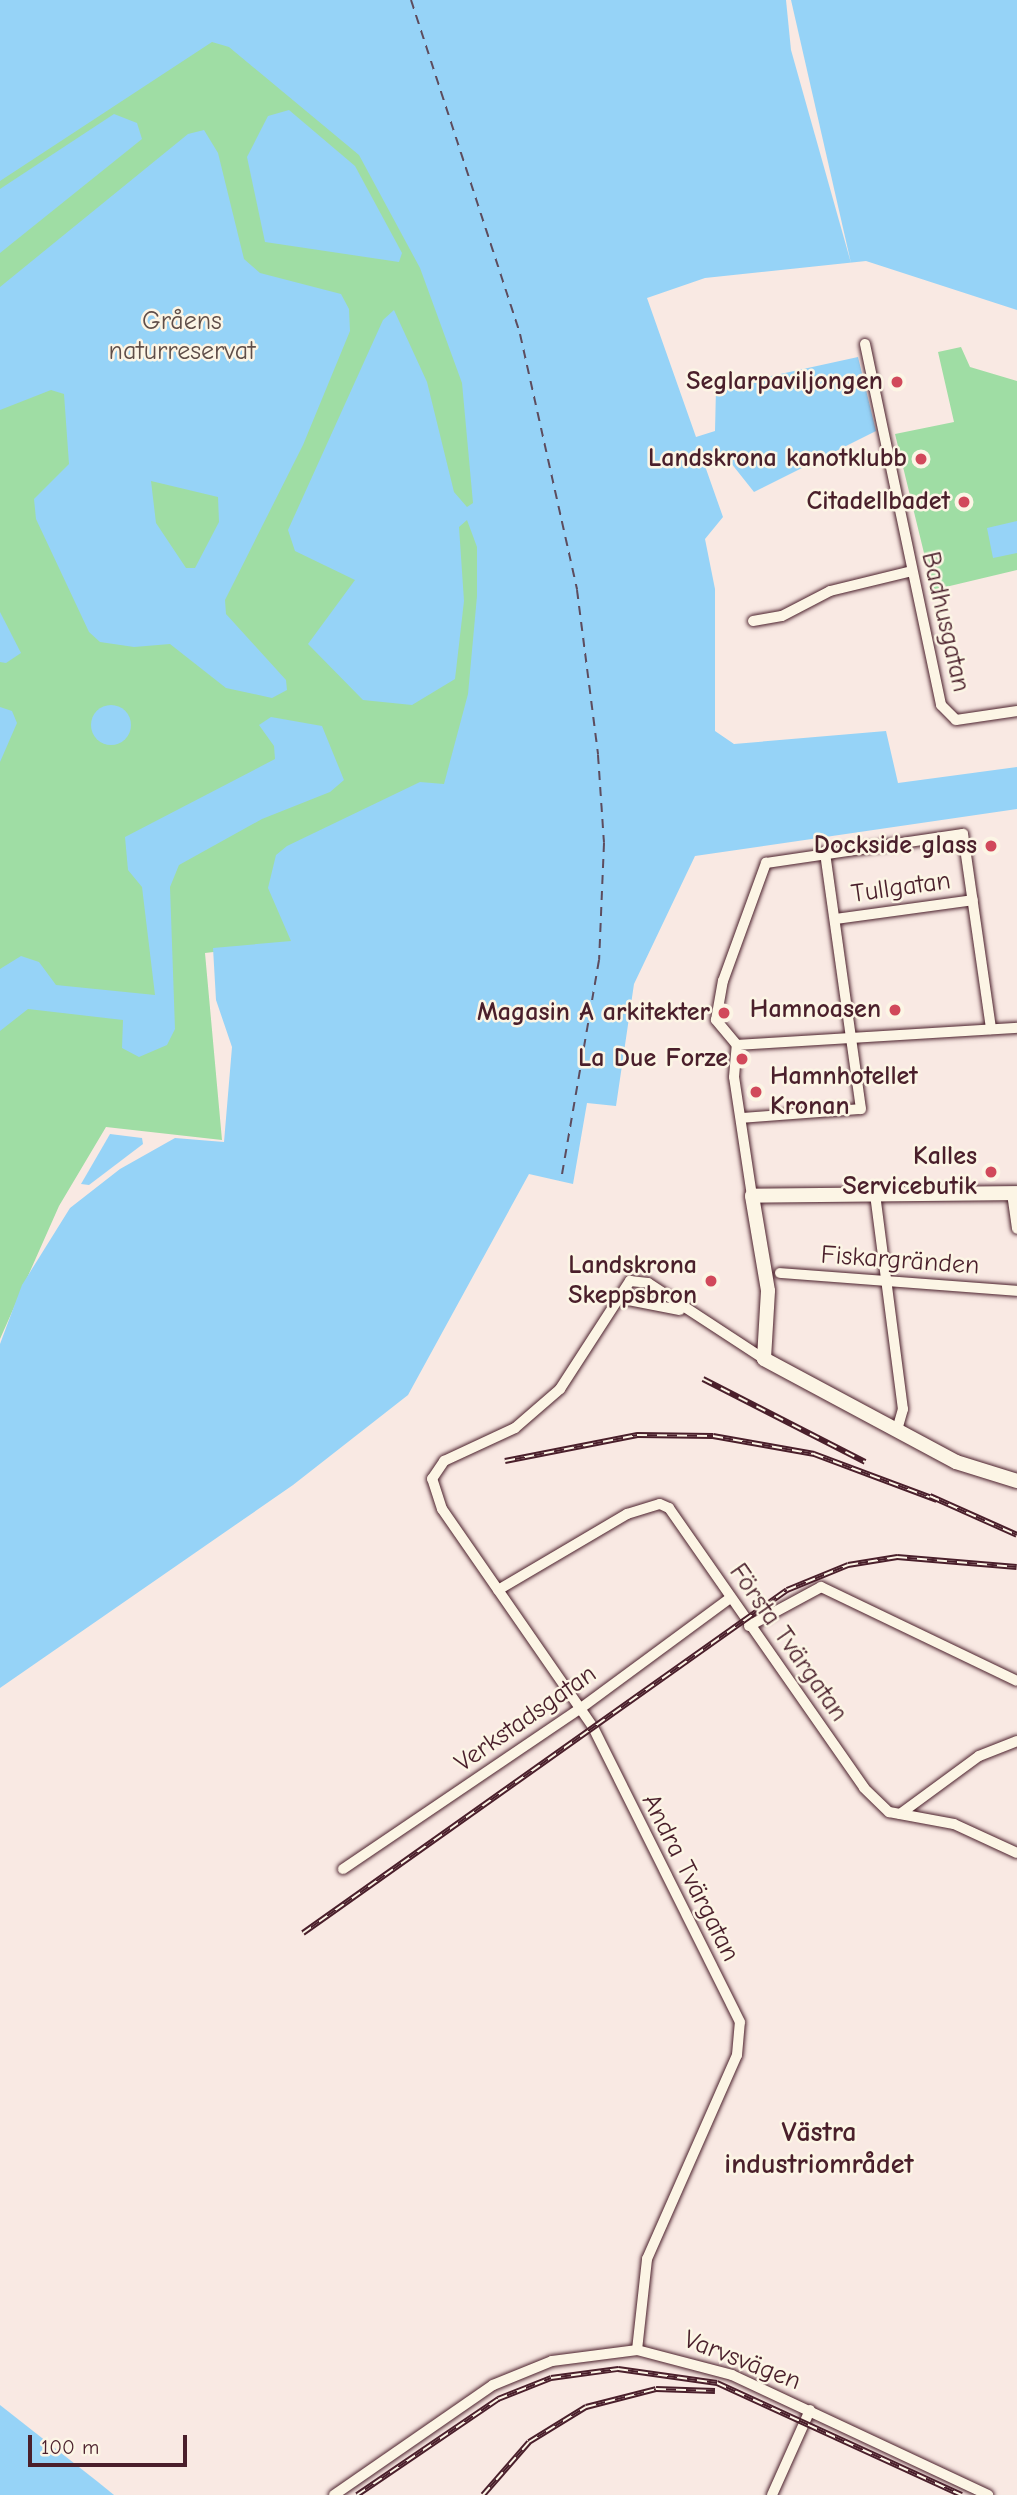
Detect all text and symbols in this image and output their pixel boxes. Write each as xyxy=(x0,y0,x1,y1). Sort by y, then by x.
park label: Gråens naturreservat xyxy=(109,306,255,368)
place label: Seglarpaviljongen xyxy=(686,366,883,398)
marker: Seglarpaviljongen xyxy=(889,374,905,390)
place label: Landskrona kanotklubb xyxy=(648,443,907,475)
marker: Landskrona kanotklubb xyxy=(913,451,929,467)
place label: Citadellbadet xyxy=(807,486,950,518)
marker: Citadellbadet xyxy=(956,494,972,510)
street label: Badhusgatan xyxy=(914,549,976,695)
place label: Dockside glass xyxy=(814,830,977,862)
marker: Dockside glass xyxy=(983,838,999,854)
street label: Tullgatan xyxy=(849,866,953,910)
place label: Hamnoasen xyxy=(750,994,881,1026)
place label: Magasin A arkitekter xyxy=(477,997,710,1029)
marker: Hamnoasen xyxy=(887,1002,903,1018)
marker: Magasin A arkitekter xyxy=(716,1005,732,1021)
place label: La Due Forze xyxy=(578,1043,728,1075)
marker: La Due Forze xyxy=(734,1051,750,1067)
place label: Hamnhotellet Kronan xyxy=(770,1061,918,1122)
marker: Hamnhotellet Kronan xyxy=(748,1084,764,1100)
place label: Kalles Servicebutik xyxy=(843,1141,977,1202)
marker: Kalles Servicebutik xyxy=(983,1164,999,1180)
street label: Fiskargränden xyxy=(820,1240,980,1282)
place label: Landskrona Skeppsbron xyxy=(568,1250,697,1312)
marker: Landskrona Skeppsbron xyxy=(703,1273,719,1289)
street label: Första Tvärgatan xyxy=(722,1558,854,1728)
street label: Verkstadsgatan xyxy=(449,1659,603,1779)
street label: Andra Tvärgatan xyxy=(634,1789,746,1967)
district label: Västra industriområdet xyxy=(724,2115,914,2181)
street label: Varvsvägen xyxy=(679,2324,805,2398)
scale bar xyxy=(32,2422,191,2466)
text: 100 m xyxy=(41,2435,99,2459)

